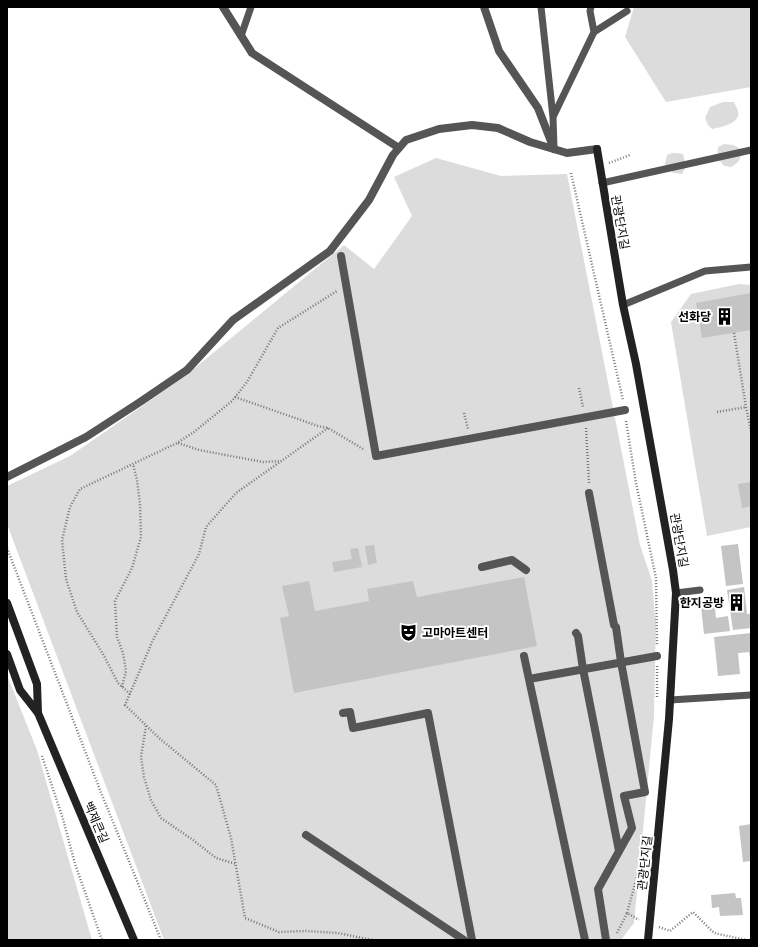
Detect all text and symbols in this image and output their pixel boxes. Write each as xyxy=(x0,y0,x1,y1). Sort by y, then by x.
street label: 관광단지길 xyxy=(609,194,633,250)
building icon: 선화당 xyxy=(714,306,734,326)
place label: 선화당 xyxy=(678,309,711,323)
street label: 관광단지길 xyxy=(668,512,692,568)
building icon: 한지공방 xyxy=(727,592,747,612)
place label: 한지공방 xyxy=(680,595,724,609)
theatre icon: 고마아트센터 xyxy=(399,622,419,642)
place label: 고마아트센터 xyxy=(422,625,488,639)
street label: 백제큰길 xyxy=(82,799,112,845)
street label: 관광단지길 xyxy=(634,835,654,891)

